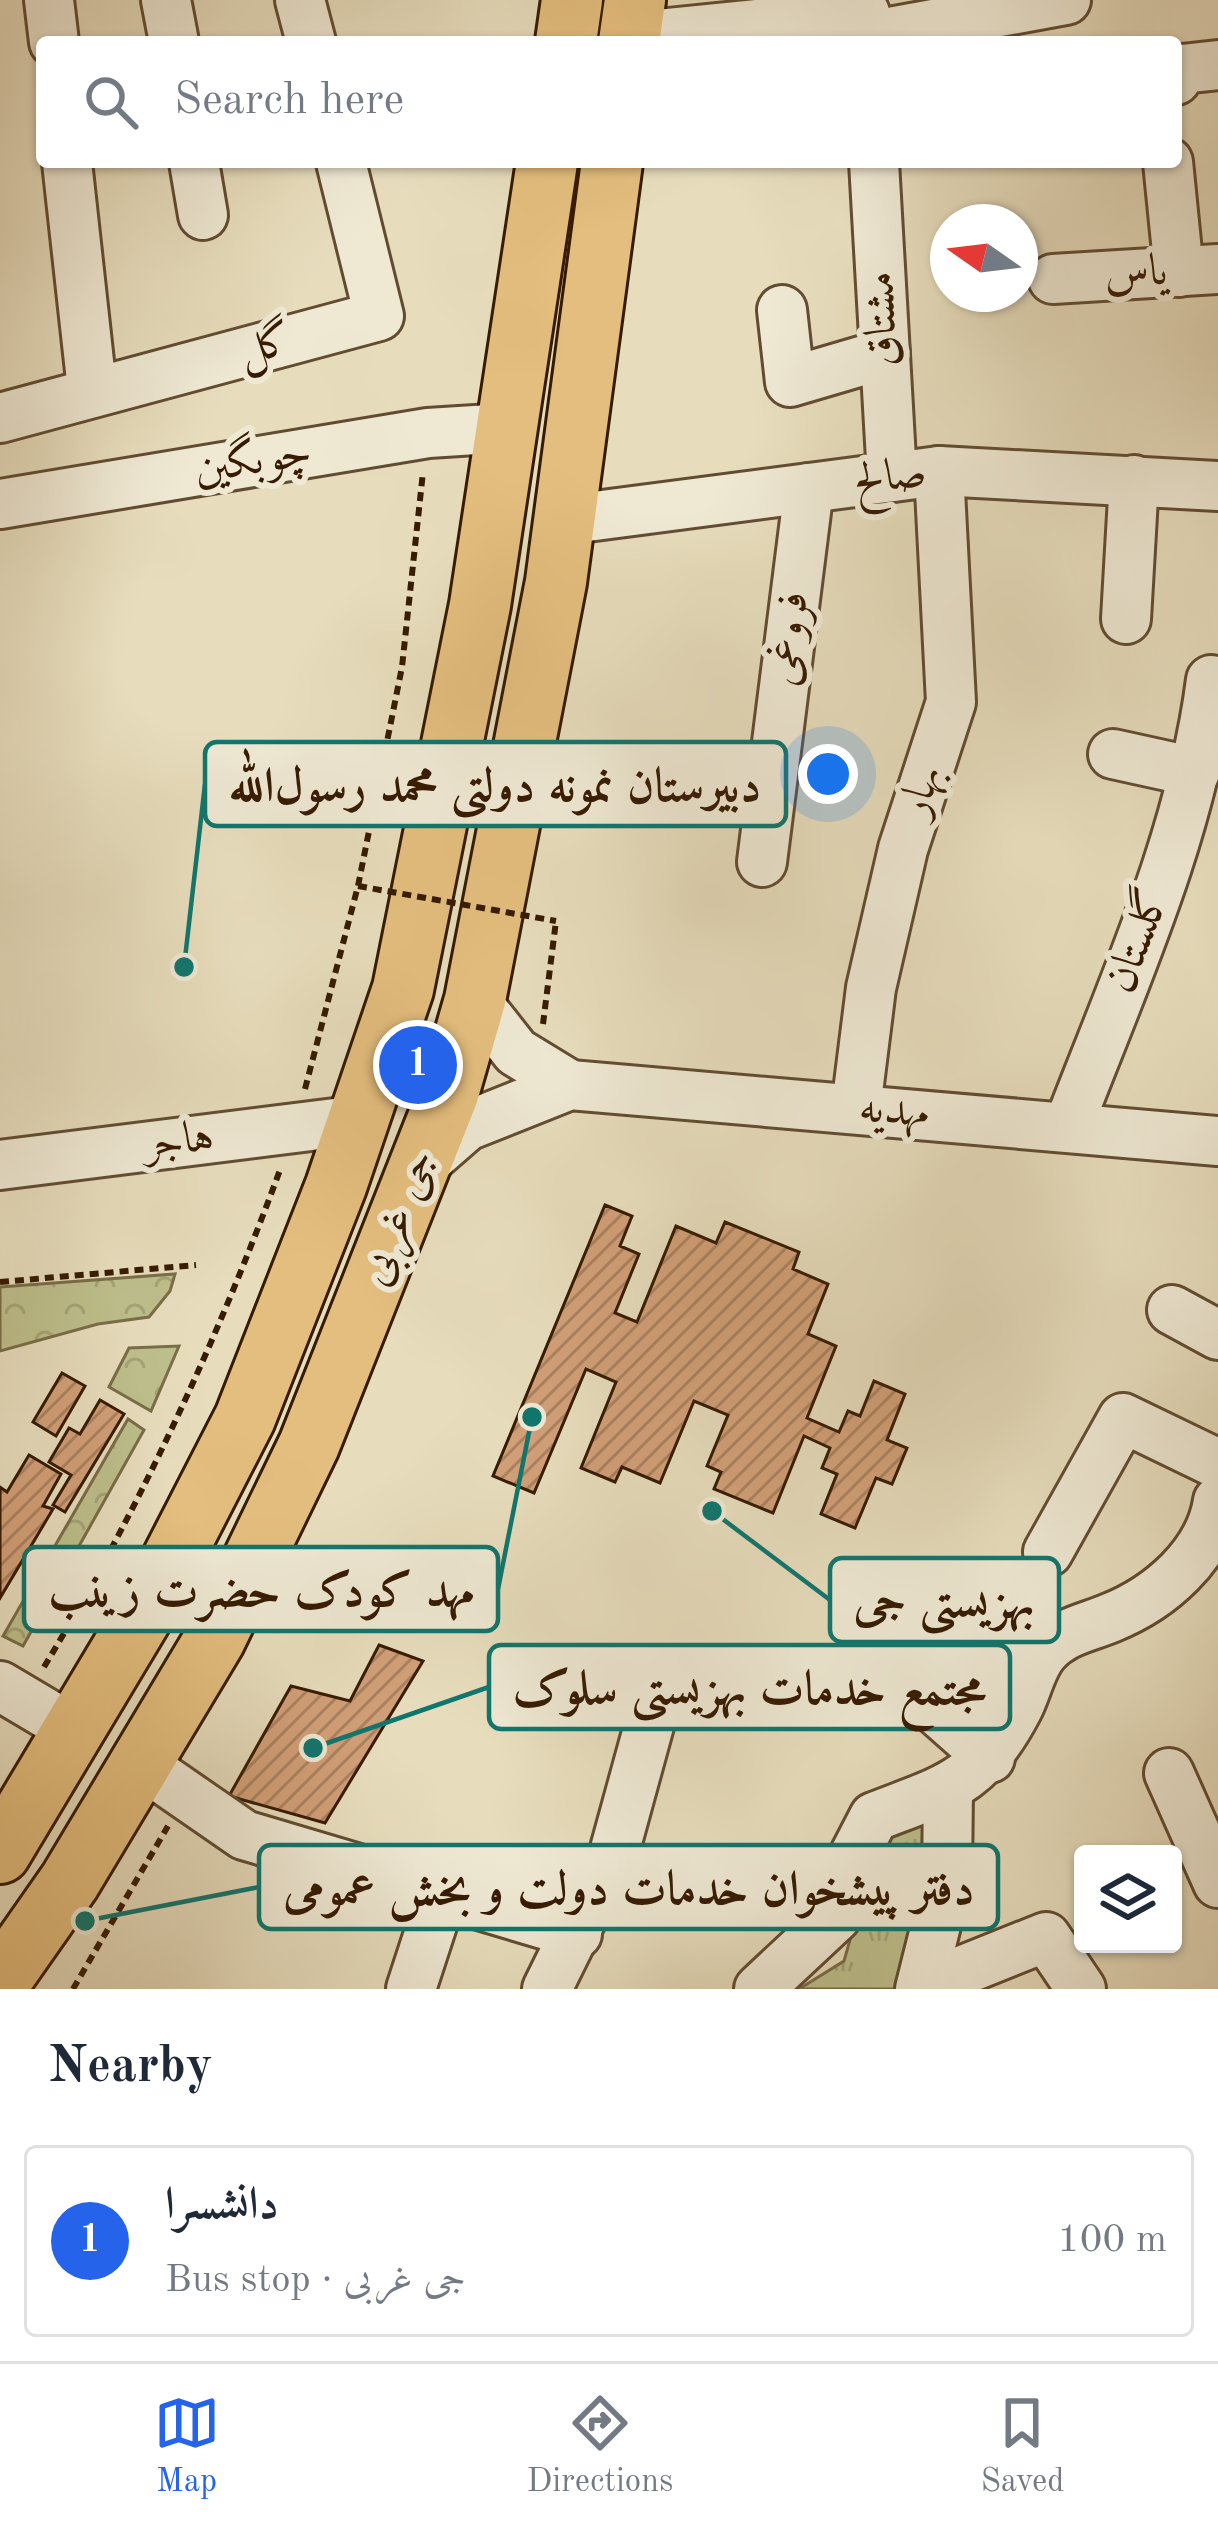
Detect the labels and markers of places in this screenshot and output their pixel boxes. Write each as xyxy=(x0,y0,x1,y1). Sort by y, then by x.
callout: دبیرستان نمونه دولتی محمد رسول‌الله xyxy=(205,742,786,826)
pin: 1 xyxy=(379,1020,457,1110)
callout: مهد کودک حضرت زینب xyxy=(24,1547,498,1631)
callout: بهزیستی جی xyxy=(830,1558,1059,1642)
callout: مجتمع خدمات بهزیستی سلوک xyxy=(489,1645,1010,1729)
callout: دفتر پیشخوان خدمات دولت و بخش عمومی xyxy=(259,1845,998,1929)

